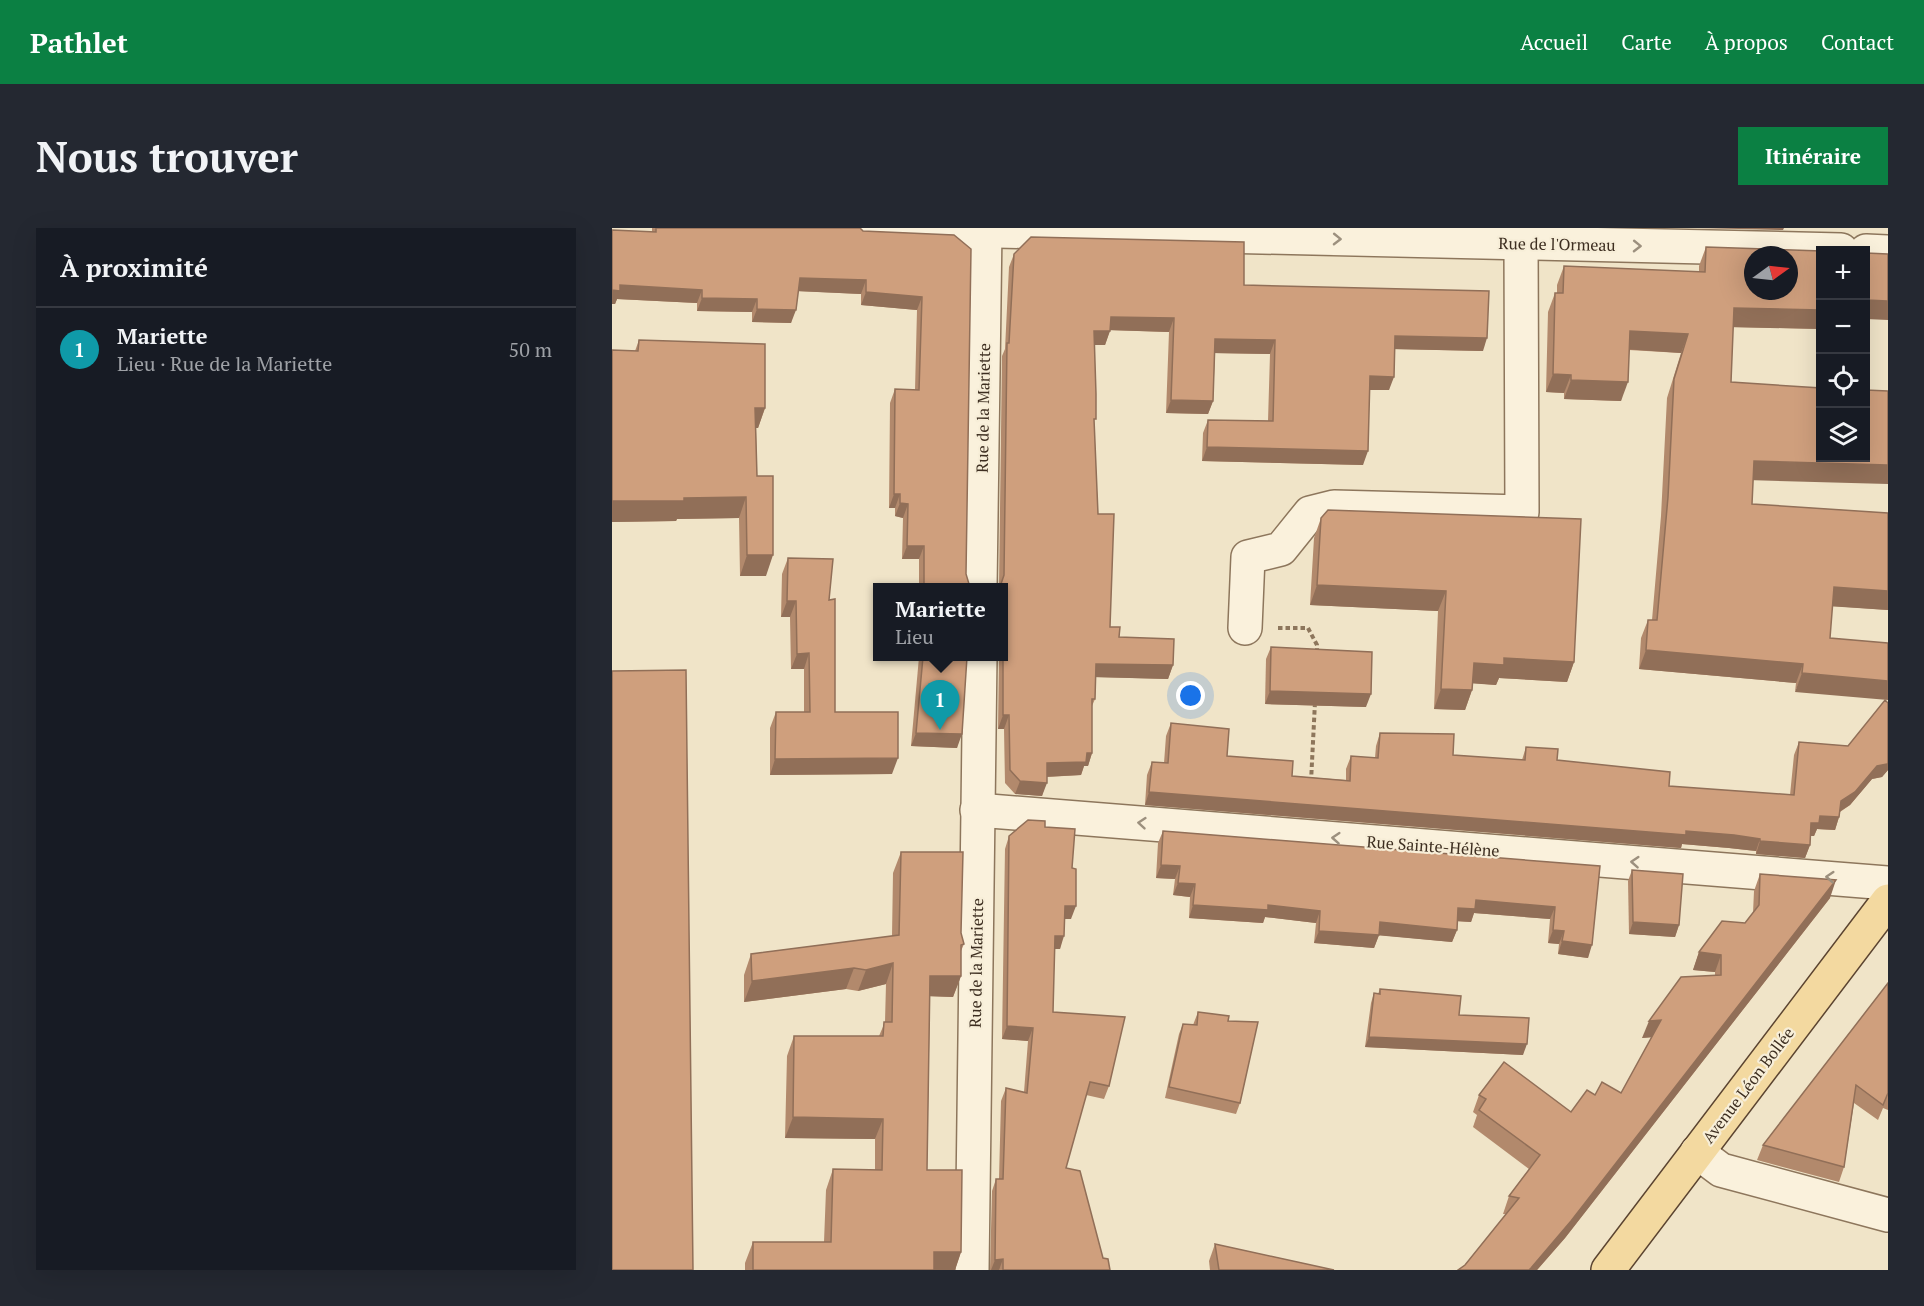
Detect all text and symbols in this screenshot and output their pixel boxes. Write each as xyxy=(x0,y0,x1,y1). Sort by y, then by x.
text: Pathlet xyxy=(30,24,128,61)
text: Accueil xyxy=(1520,28,1588,56)
text: Carte xyxy=(1621,28,1672,56)
text: À propos xyxy=(1705,28,1788,56)
text: Contact xyxy=(1821,28,1894,56)
button: Itinéraire xyxy=(1738,127,1888,185)
text: Nous trouver xyxy=(36,128,298,184)
street label: Rue de l'Ormeau xyxy=(1498,232,1616,256)
one-way arrow xyxy=(1333,233,1342,245)
one-way arrow xyxy=(1633,240,1642,252)
north arrow xyxy=(1744,246,1798,300)
map controls xyxy=(1816,246,1870,462)
button: + xyxy=(1816,246,1870,300)
text: À proximité xyxy=(60,250,208,284)
button: − xyxy=(1816,300,1870,354)
text: Mariette xyxy=(117,321,208,350)
text: 1 xyxy=(74,336,85,363)
text: 50 m xyxy=(509,336,552,363)
street label: Rue de la Mariette xyxy=(971,343,995,473)
text: Lieu · Rue de la Mariette xyxy=(117,350,332,377)
button: locate xyxy=(1816,354,1870,408)
button: layers xyxy=(1816,408,1870,462)
popup xyxy=(873,583,1008,661)
text: Mariette xyxy=(895,594,986,623)
text: Lieu xyxy=(895,623,934,650)
pin: 1 xyxy=(920,680,960,730)
your location xyxy=(1176,681,1205,710)
one-way arrow xyxy=(1137,817,1146,830)
street label: Rue Sainte-Hélène xyxy=(1366,830,1500,862)
one-way arrow xyxy=(1332,832,1341,845)
one-way arrow xyxy=(1631,856,1640,869)
one-way arrow xyxy=(1825,871,1834,884)
street label: Rue de la Mariette xyxy=(964,898,988,1028)
street label: Avenue Léon Bollée xyxy=(1697,1023,1799,1147)

